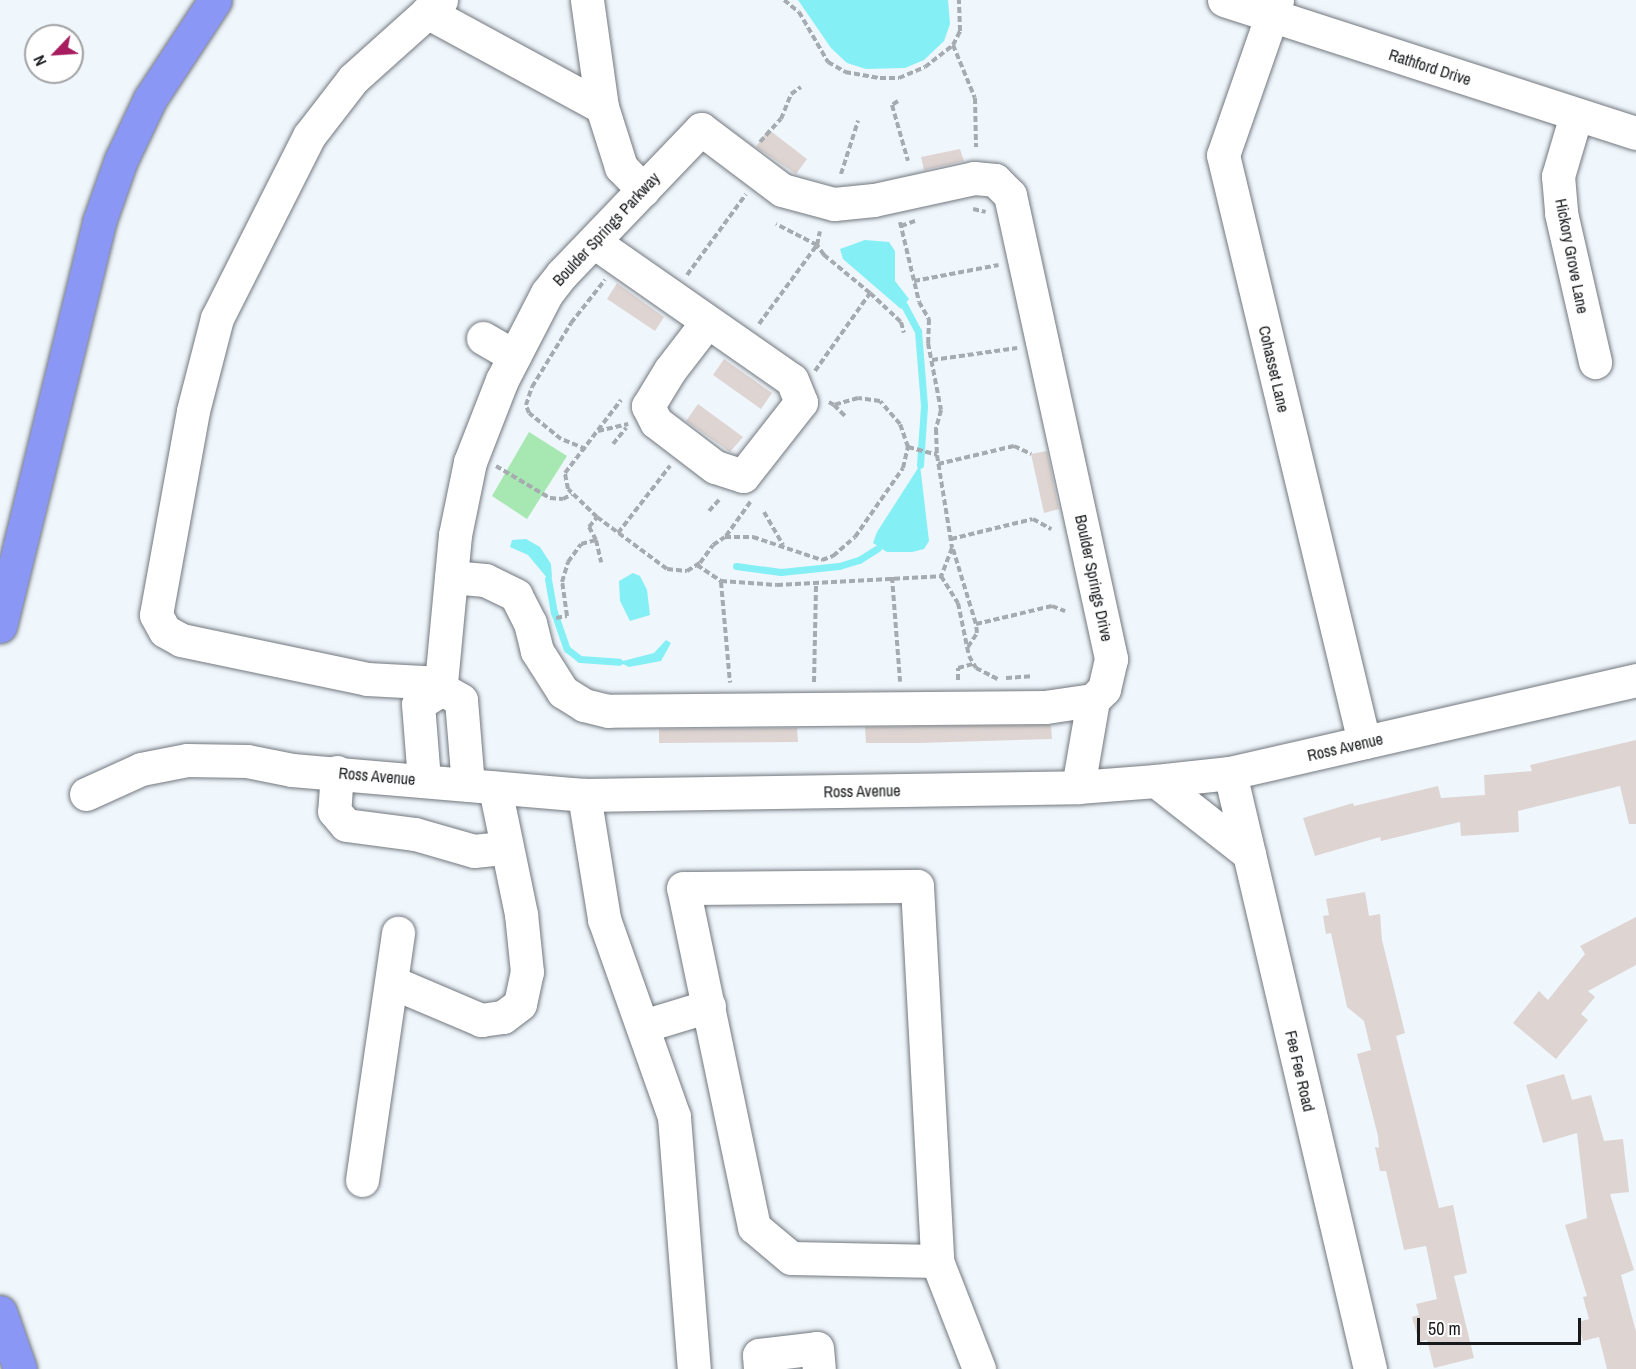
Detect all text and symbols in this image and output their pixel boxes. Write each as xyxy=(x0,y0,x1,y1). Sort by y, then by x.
north arrow xyxy=(24,24,84,84)
street label: Rathford Drive xyxy=(1386,45,1474,89)
text: N xyxy=(28,52,51,70)
street label: Boulder Springs Parkway xyxy=(549,168,663,290)
street label: Hickory Grove Lane xyxy=(1551,197,1593,315)
street label: Cohasset Lane xyxy=(1255,324,1293,414)
street label: Boulder Springs Drive xyxy=(1071,513,1117,643)
street label: Ross Avenue xyxy=(1305,729,1385,765)
street label: Ross Avenue xyxy=(337,763,417,789)
street label: Ross Avenue xyxy=(823,781,901,801)
street label: Fee Fee Road xyxy=(1281,1029,1319,1113)
scale bar xyxy=(1420,1306,1584,1344)
text: 50 m xyxy=(1428,1316,1461,1341)

